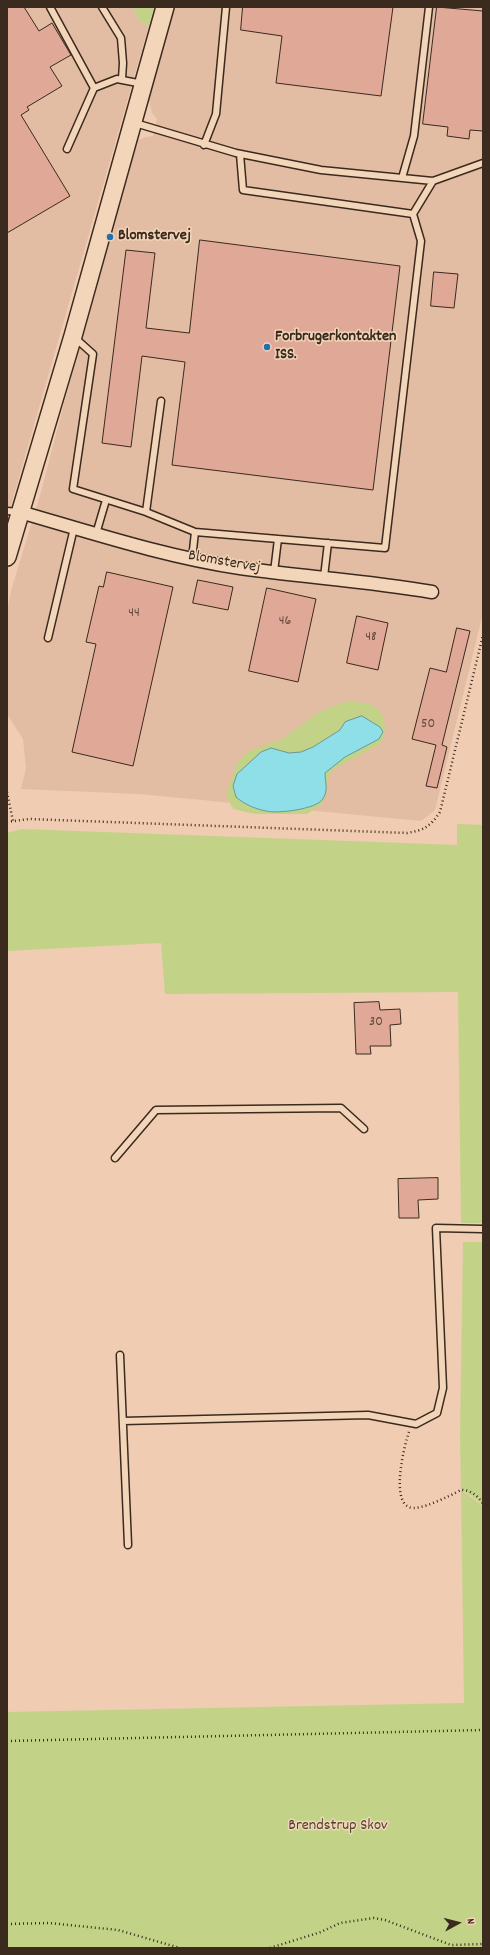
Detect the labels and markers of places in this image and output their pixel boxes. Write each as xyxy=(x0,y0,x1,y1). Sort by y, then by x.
place label: Blomstervej xyxy=(118,227,191,247)
marker: Blomstervej xyxy=(105,232,115,242)
place label: Forbrugerkontakten ISS. xyxy=(275,328,396,366)
marker: Forbrugerkontakten ISS. xyxy=(262,342,272,352)

